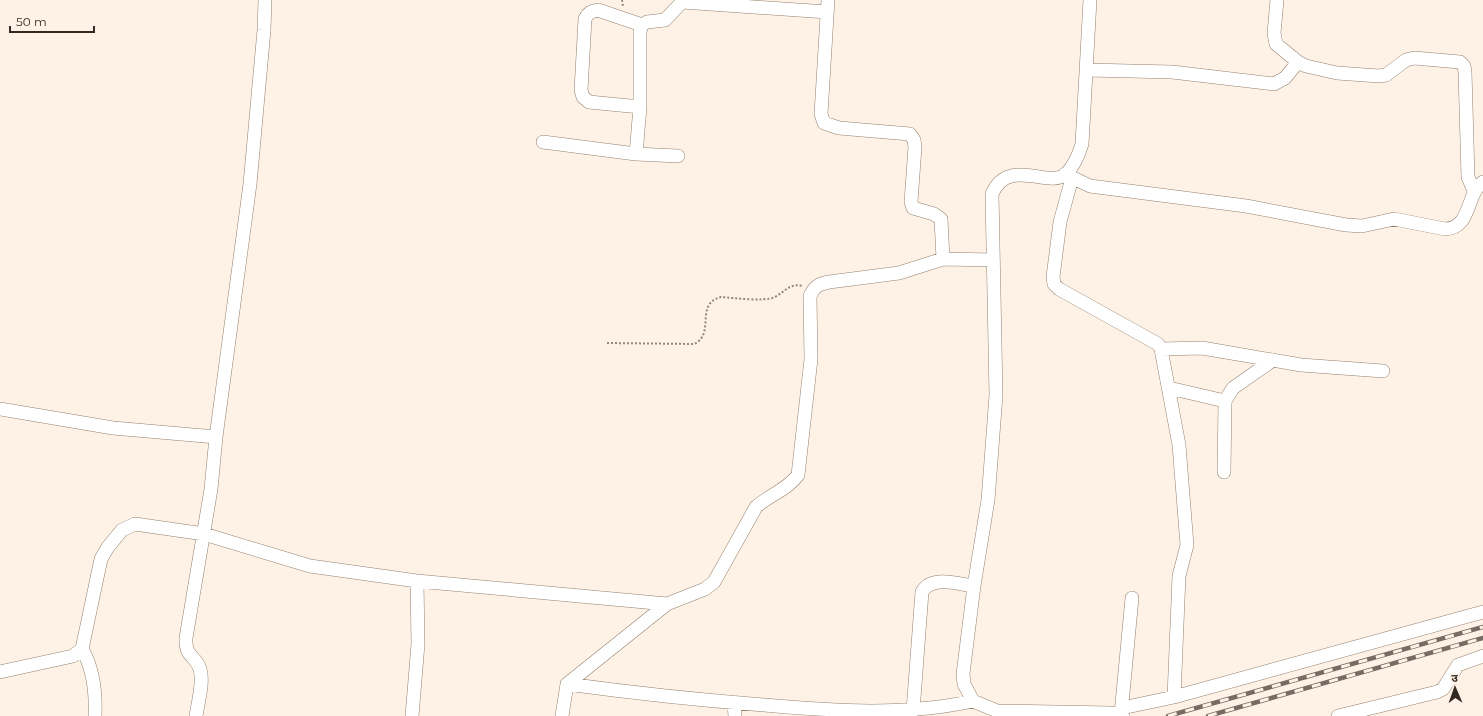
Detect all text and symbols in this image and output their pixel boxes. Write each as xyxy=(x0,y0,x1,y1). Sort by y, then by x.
scale bar xyxy=(10,8,94,34)
text: 50 m xyxy=(16,14,47,29)
north arrow xyxy=(1435,668,1475,708)
text: उ xyxy=(1451,671,1459,685)

